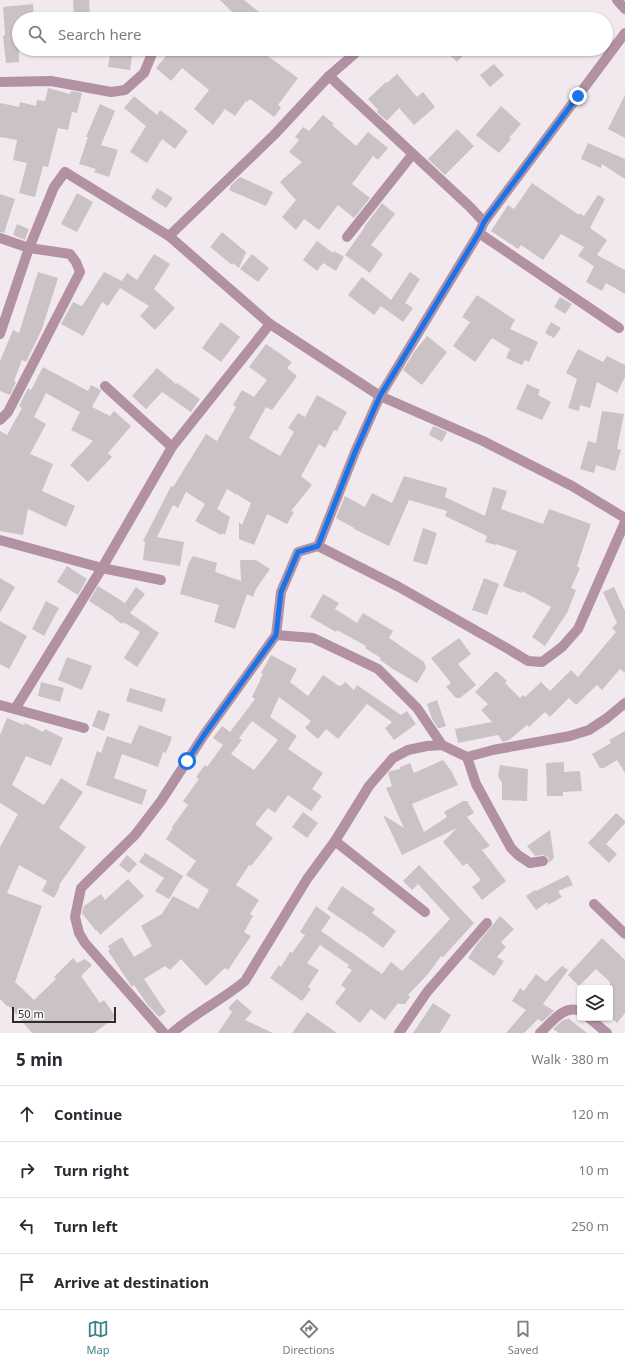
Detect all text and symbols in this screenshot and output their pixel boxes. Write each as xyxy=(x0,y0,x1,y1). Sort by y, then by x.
search box xyxy=(12,12,613,56)
icon: search xyxy=(26,23,48,45)
text: Search here xyxy=(58,24,141,44)
route end xyxy=(569,87,587,105)
route start xyxy=(178,752,196,770)
map controls xyxy=(577,985,613,1021)
button: layers xyxy=(577,985,613,1021)
scale bar xyxy=(12,1005,116,1024)
text: 50 m xyxy=(18,1006,44,1021)
text: 5 min xyxy=(16,1048,63,1071)
text: Walk · 380 m xyxy=(531,1050,609,1068)
icon: ahead xyxy=(16,1103,38,1125)
text: Continue xyxy=(54,1104,122,1124)
text: 120 m xyxy=(571,1105,609,1123)
icon: right xyxy=(16,1159,38,1181)
text: Turn right xyxy=(54,1160,129,1180)
text: 10 m xyxy=(579,1161,609,1179)
icon: left xyxy=(16,1215,38,1237)
text: Turn left xyxy=(54,1216,118,1236)
text: 250 m xyxy=(571,1217,609,1235)
icon: arrive xyxy=(16,1271,38,1293)
text: Arrive at destination xyxy=(54,1272,209,1292)
tab: Map xyxy=(87,1318,109,1357)
tab: Directions xyxy=(282,1318,335,1357)
tab: Saved xyxy=(508,1318,538,1357)

